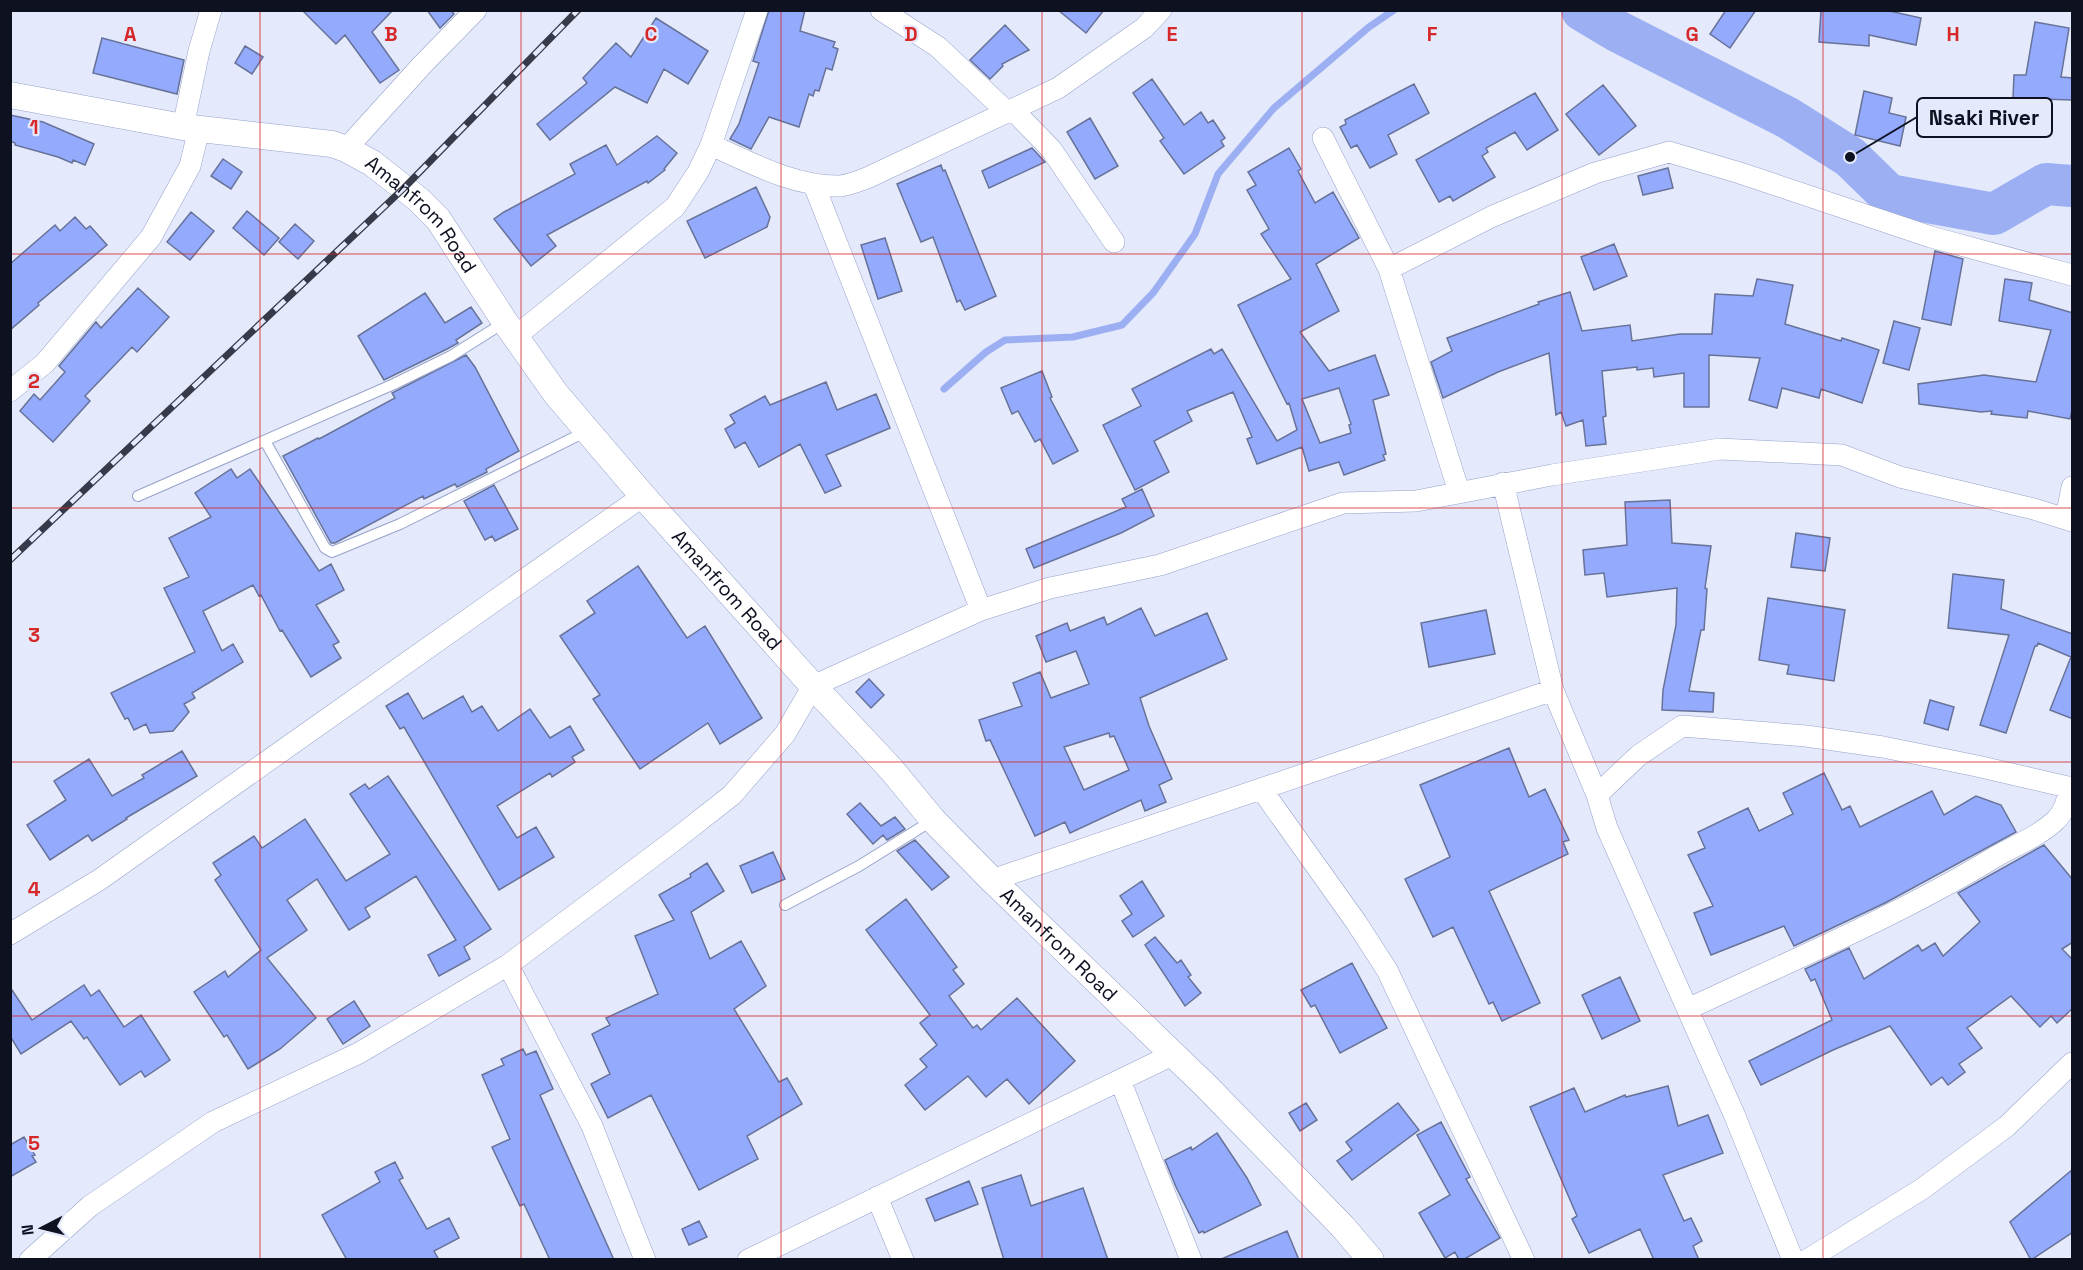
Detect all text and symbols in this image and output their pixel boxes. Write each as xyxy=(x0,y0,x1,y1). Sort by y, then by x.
text: A xyxy=(124,21,137,47)
text: B xyxy=(384,21,398,47)
text: C xyxy=(645,21,658,47)
text: D xyxy=(904,21,918,47)
text: E xyxy=(1166,21,1178,47)
text: F xyxy=(1427,21,1438,47)
text: G xyxy=(1685,21,1699,47)
text: H xyxy=(1946,21,1960,47)
callout: Nsaki River xyxy=(1917,98,2052,137)
text: Nsaki River xyxy=(1929,104,2039,131)
text: 1 xyxy=(29,114,39,140)
street label: Amanfrom Road xyxy=(360,150,482,278)
text: 2 xyxy=(28,368,40,394)
street label: Amanfrom Road xyxy=(666,524,788,656)
text: 3 xyxy=(28,622,40,648)
text: 4 xyxy=(28,876,41,902)
street label: Amanfrom Road xyxy=(995,882,1123,1007)
text: 5 xyxy=(28,1130,40,1156)
north arrow xyxy=(12,1198,72,1258)
text: N xyxy=(17,1223,39,1236)

